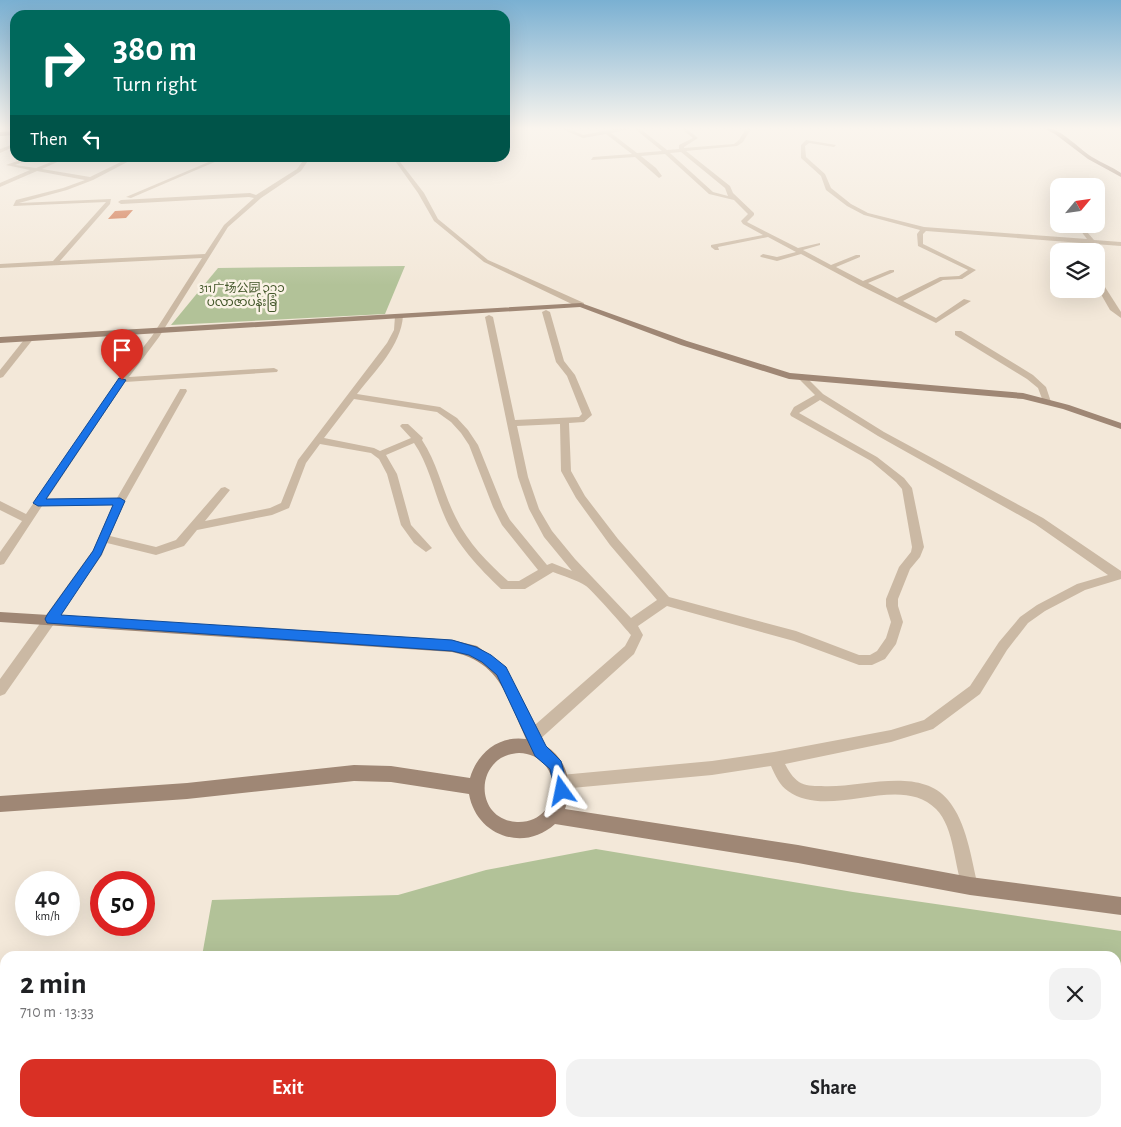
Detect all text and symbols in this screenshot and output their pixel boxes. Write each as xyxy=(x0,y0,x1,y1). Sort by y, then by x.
icon: right xyxy=(30,30,95,95)
text: 380 m xyxy=(113,32,197,67)
text: Turn right xyxy=(113,73,197,95)
icon: left xyxy=(78,125,106,153)
text: Then xyxy=(30,130,68,149)
north arrow xyxy=(1050,178,1105,232)
map controls xyxy=(1050,178,1105,298)
button: layers xyxy=(1050,243,1105,298)
park label: 311广场公园 ၃၁၁ ပလာဇာပန်းခြံ xyxy=(199,281,285,312)
pin xyxy=(101,329,143,380)
icon: arrive xyxy=(108,336,136,364)
position arrow xyxy=(535,764,587,816)
speed limit sign: 50 xyxy=(90,871,155,936)
text: 40 xyxy=(35,885,60,910)
text: km/h xyxy=(35,910,60,922)
button: close xyxy=(1049,968,1101,1020)
text: 2 min xyxy=(20,969,87,999)
text: 710 m · 13:33 xyxy=(20,1004,94,1020)
button: Exit xyxy=(20,1059,556,1117)
button: Share xyxy=(566,1059,1101,1117)

